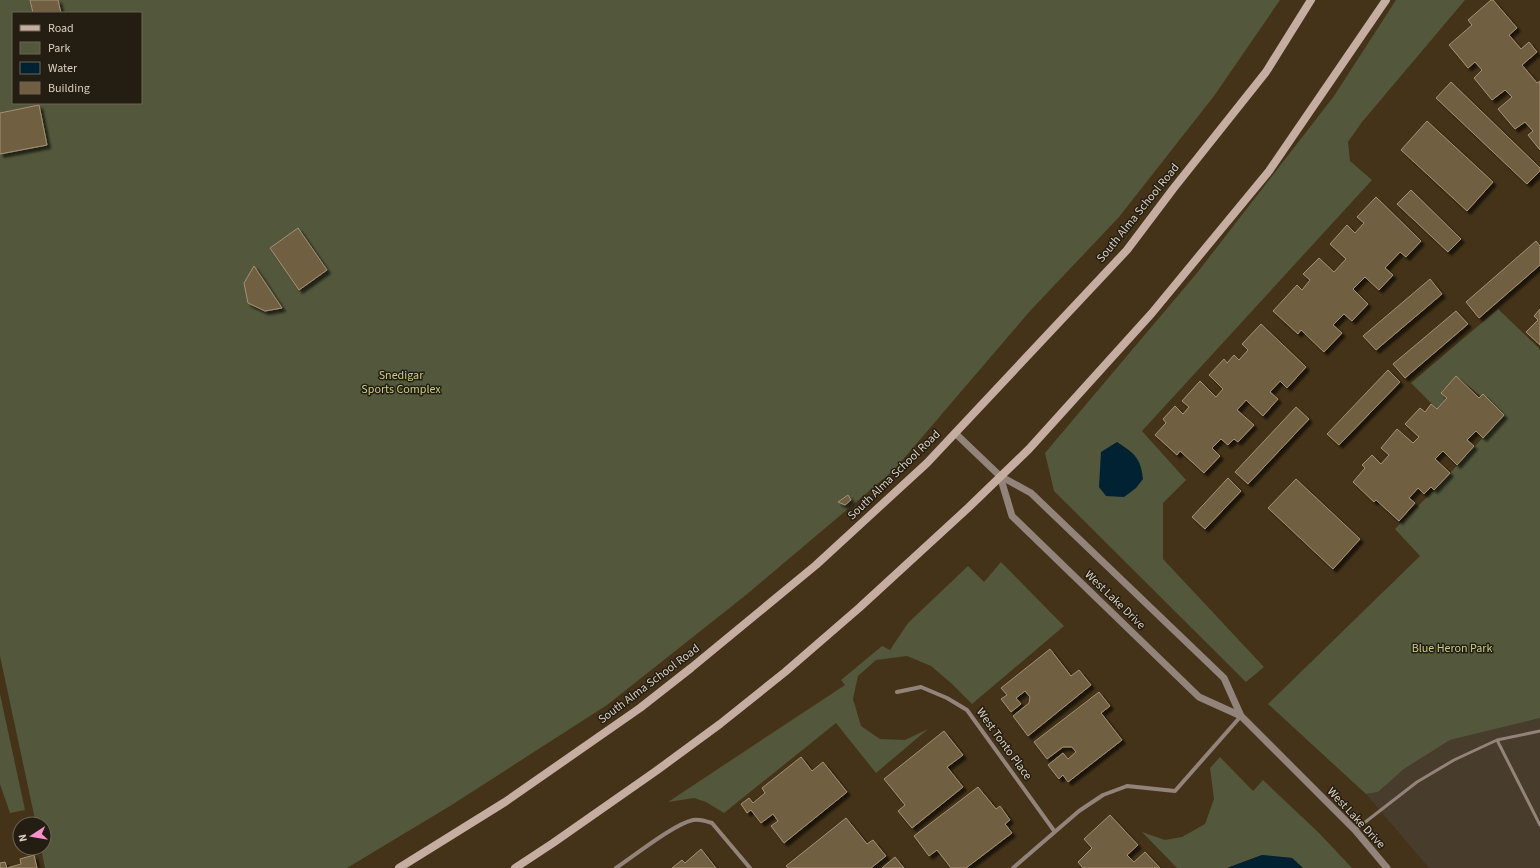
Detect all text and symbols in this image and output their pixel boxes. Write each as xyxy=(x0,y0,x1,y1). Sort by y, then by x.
legend xyxy=(12,12,142,104)
text: Road xyxy=(48,20,74,37)
text: Park xyxy=(48,40,70,57)
text: Water xyxy=(48,60,78,77)
text: Building xyxy=(48,80,90,97)
street label: South Alma School Road xyxy=(1093,160,1183,266)
park label: Snedigar Sports Complex xyxy=(361,367,441,398)
street label: South Alma School Road xyxy=(844,426,944,524)
street label: West Lake Drive xyxy=(1081,567,1149,633)
street label: South Alma School Road xyxy=(595,640,703,728)
park label: Blue Heron Park xyxy=(1412,640,1492,657)
street label: West Tonto Place xyxy=(972,705,1036,783)
street label: West Lake Drive xyxy=(1323,783,1389,853)
north arrow xyxy=(12,816,52,856)
text: N xyxy=(15,833,31,843)

